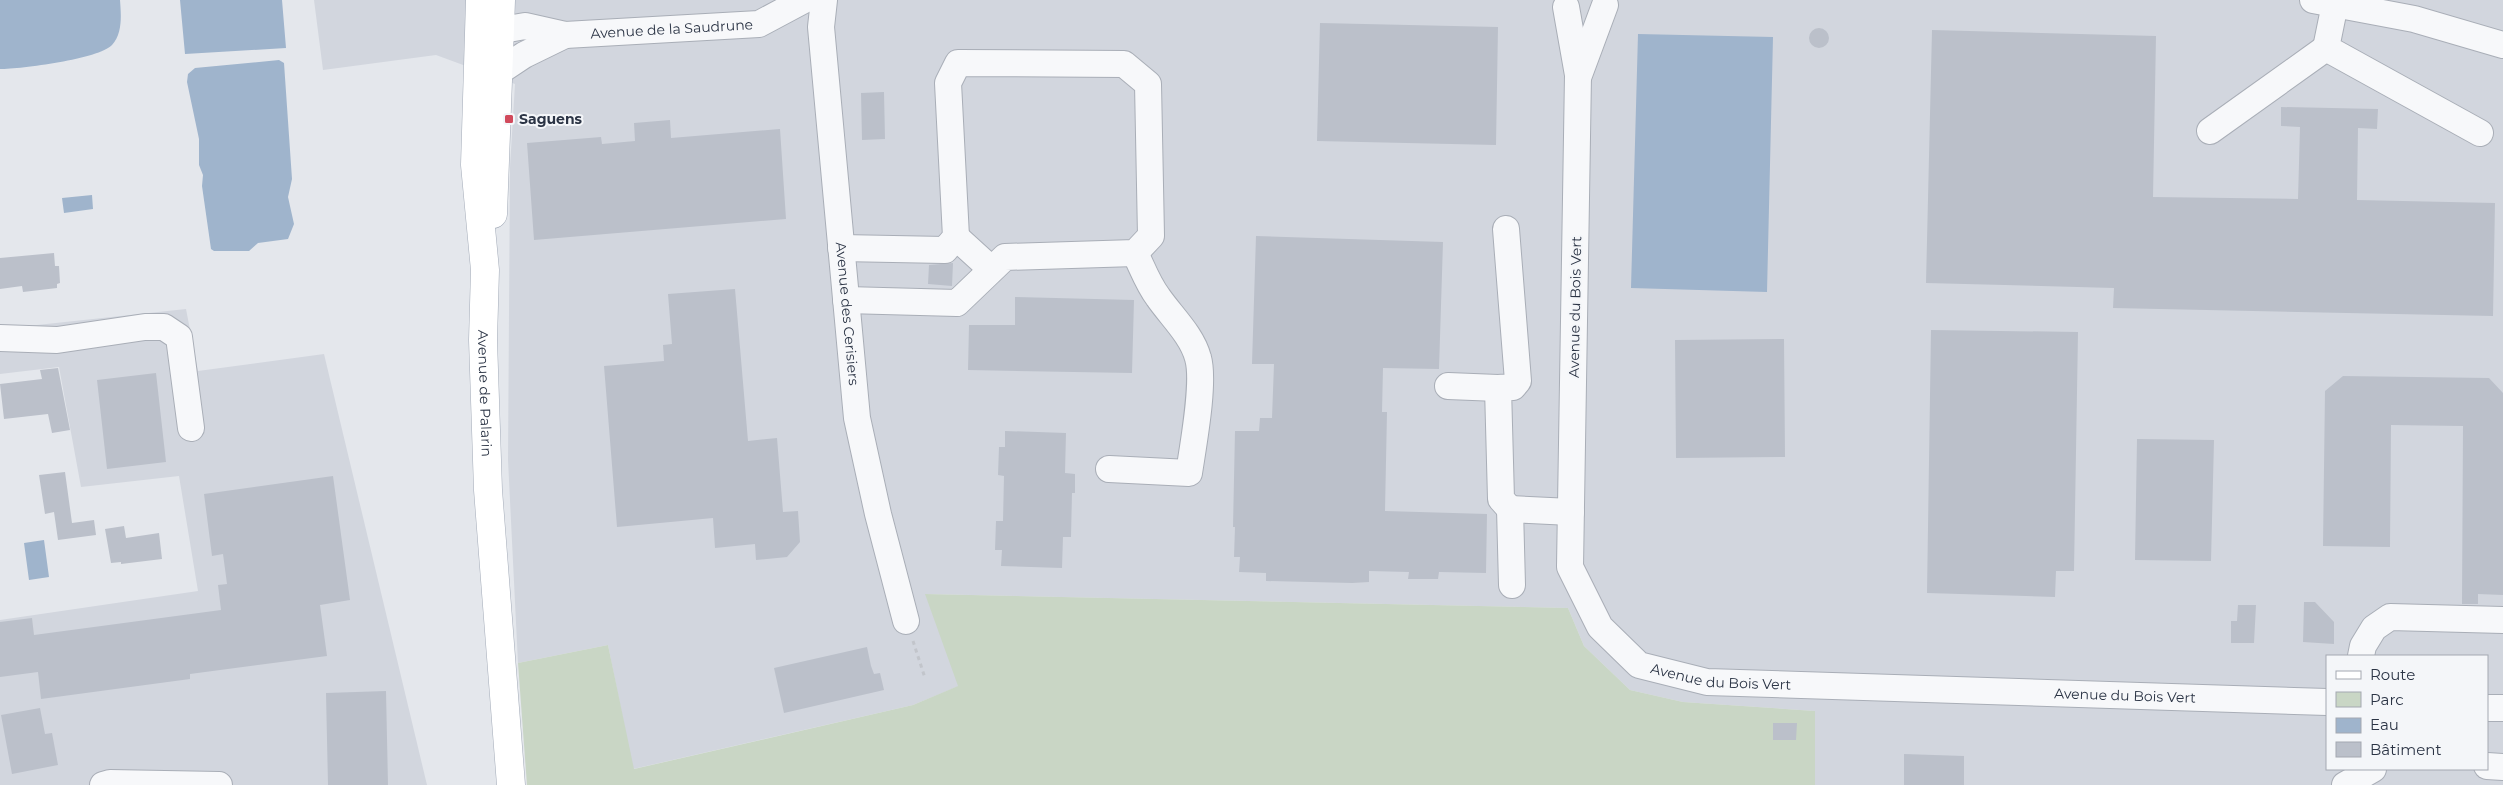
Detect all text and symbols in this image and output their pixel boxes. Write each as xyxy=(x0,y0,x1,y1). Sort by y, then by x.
street label: Avenue de la Saudrune xyxy=(590,15,754,43)
place label: Saguens xyxy=(519,110,583,128)
marker: Saguens xyxy=(503,113,515,125)
street label: Avenue du Bois Vert xyxy=(1565,236,1585,378)
street label: Avenue des Cerisiers xyxy=(832,241,863,386)
street label: Avenue de Palarin xyxy=(474,330,496,457)
legend xyxy=(2326,655,2488,770)
street label: Avenue du Bois Vert xyxy=(1649,659,1792,694)
text: Route xyxy=(2370,665,2415,684)
street label: Avenue du Bois Vert xyxy=(2054,684,2197,707)
text: Parc xyxy=(2370,690,2404,709)
text: Eau xyxy=(2370,715,2399,734)
text: Bâtiment xyxy=(2370,740,2442,759)

